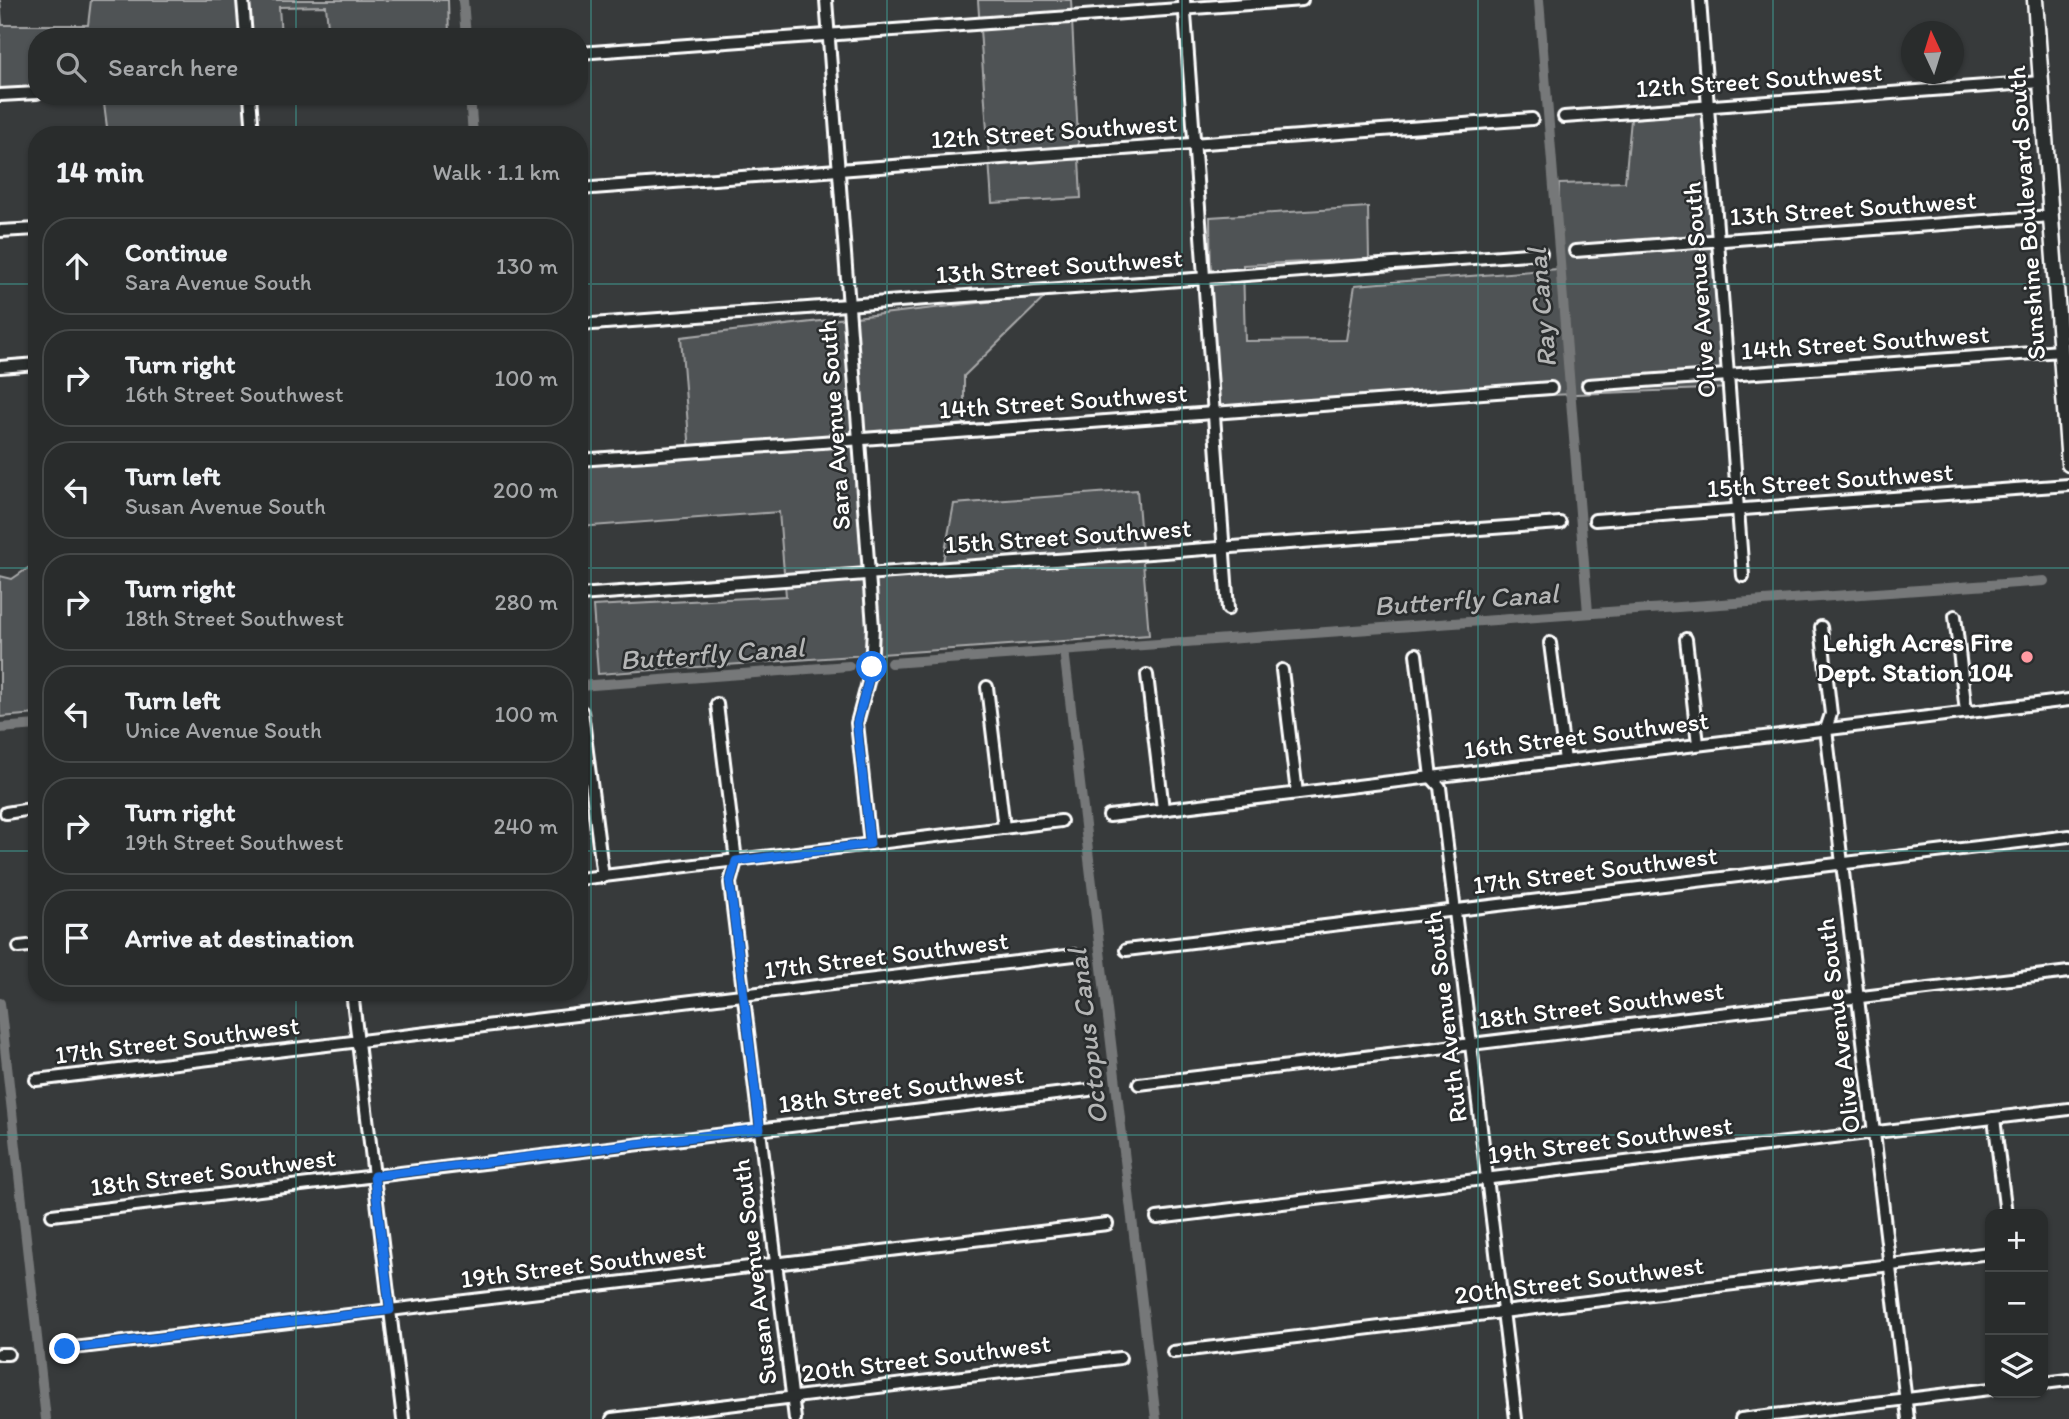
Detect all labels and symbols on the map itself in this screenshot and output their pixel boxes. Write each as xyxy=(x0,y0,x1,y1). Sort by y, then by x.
north arrow xyxy=(1901,21,1964,84)
street label: 12th Street Southwest xyxy=(1635,55,1884,105)
street label: Sunshine Boulevard South xyxy=(2000,65,2052,361)
street label: 12th Street Southwest xyxy=(930,106,1179,156)
street label: Olive Avenue South xyxy=(1675,181,1723,399)
street label: 13th Street Southwest xyxy=(1728,183,1978,233)
street label: 13th Street Southwest xyxy=(934,241,1184,291)
water label: Ray Canal xyxy=(1519,245,1563,369)
street label: 14th Street Southwest xyxy=(1740,317,1991,367)
street label: Sara Avenue South xyxy=(811,319,857,531)
street label: 14th Street Southwest xyxy=(938,376,1189,426)
street label: 15th Street Southwest xyxy=(1706,455,1955,505)
street label: 15th Street Southwest xyxy=(944,511,1193,561)
water label: Butterfly Canal xyxy=(1373,575,1562,622)
place label: Lehigh Acres Fire Dept. Station 104 xyxy=(1817,626,2013,688)
water label: Butterfly Canal xyxy=(619,629,808,676)
marker: Lehigh Acres Fire Dept. Station 104 xyxy=(2019,649,2035,665)
route start xyxy=(856,651,887,682)
street label: 16th Street Southwest xyxy=(1461,704,1711,766)
street label: 17th Street Southwest xyxy=(1471,839,1719,901)
street label: Ruth Avenue South xyxy=(1416,909,1474,1125)
street label: Olive Avenue South xyxy=(1809,916,1867,1136)
street label: 17th Street Southwest xyxy=(762,924,1010,986)
water label: Octopus Canal xyxy=(1059,945,1115,1127)
street label: 18th Street Southwest xyxy=(1476,974,1726,1036)
street label: 17th Street Southwest xyxy=(53,1009,301,1071)
street label: 18th Street Southwest xyxy=(776,1058,1026,1120)
street label: 19th Street Southwest xyxy=(1485,1109,1735,1171)
street label: 18th Street Southwest xyxy=(88,1141,338,1203)
street label: Susan Avenue South xyxy=(724,1157,784,1387)
street label: 19th Street Southwest xyxy=(458,1233,708,1295)
street label: 20th Street Southwest xyxy=(1452,1249,1706,1311)
street label: 20th Street Southwest xyxy=(799,1327,1053,1389)
route end xyxy=(49,1333,80,1364)

